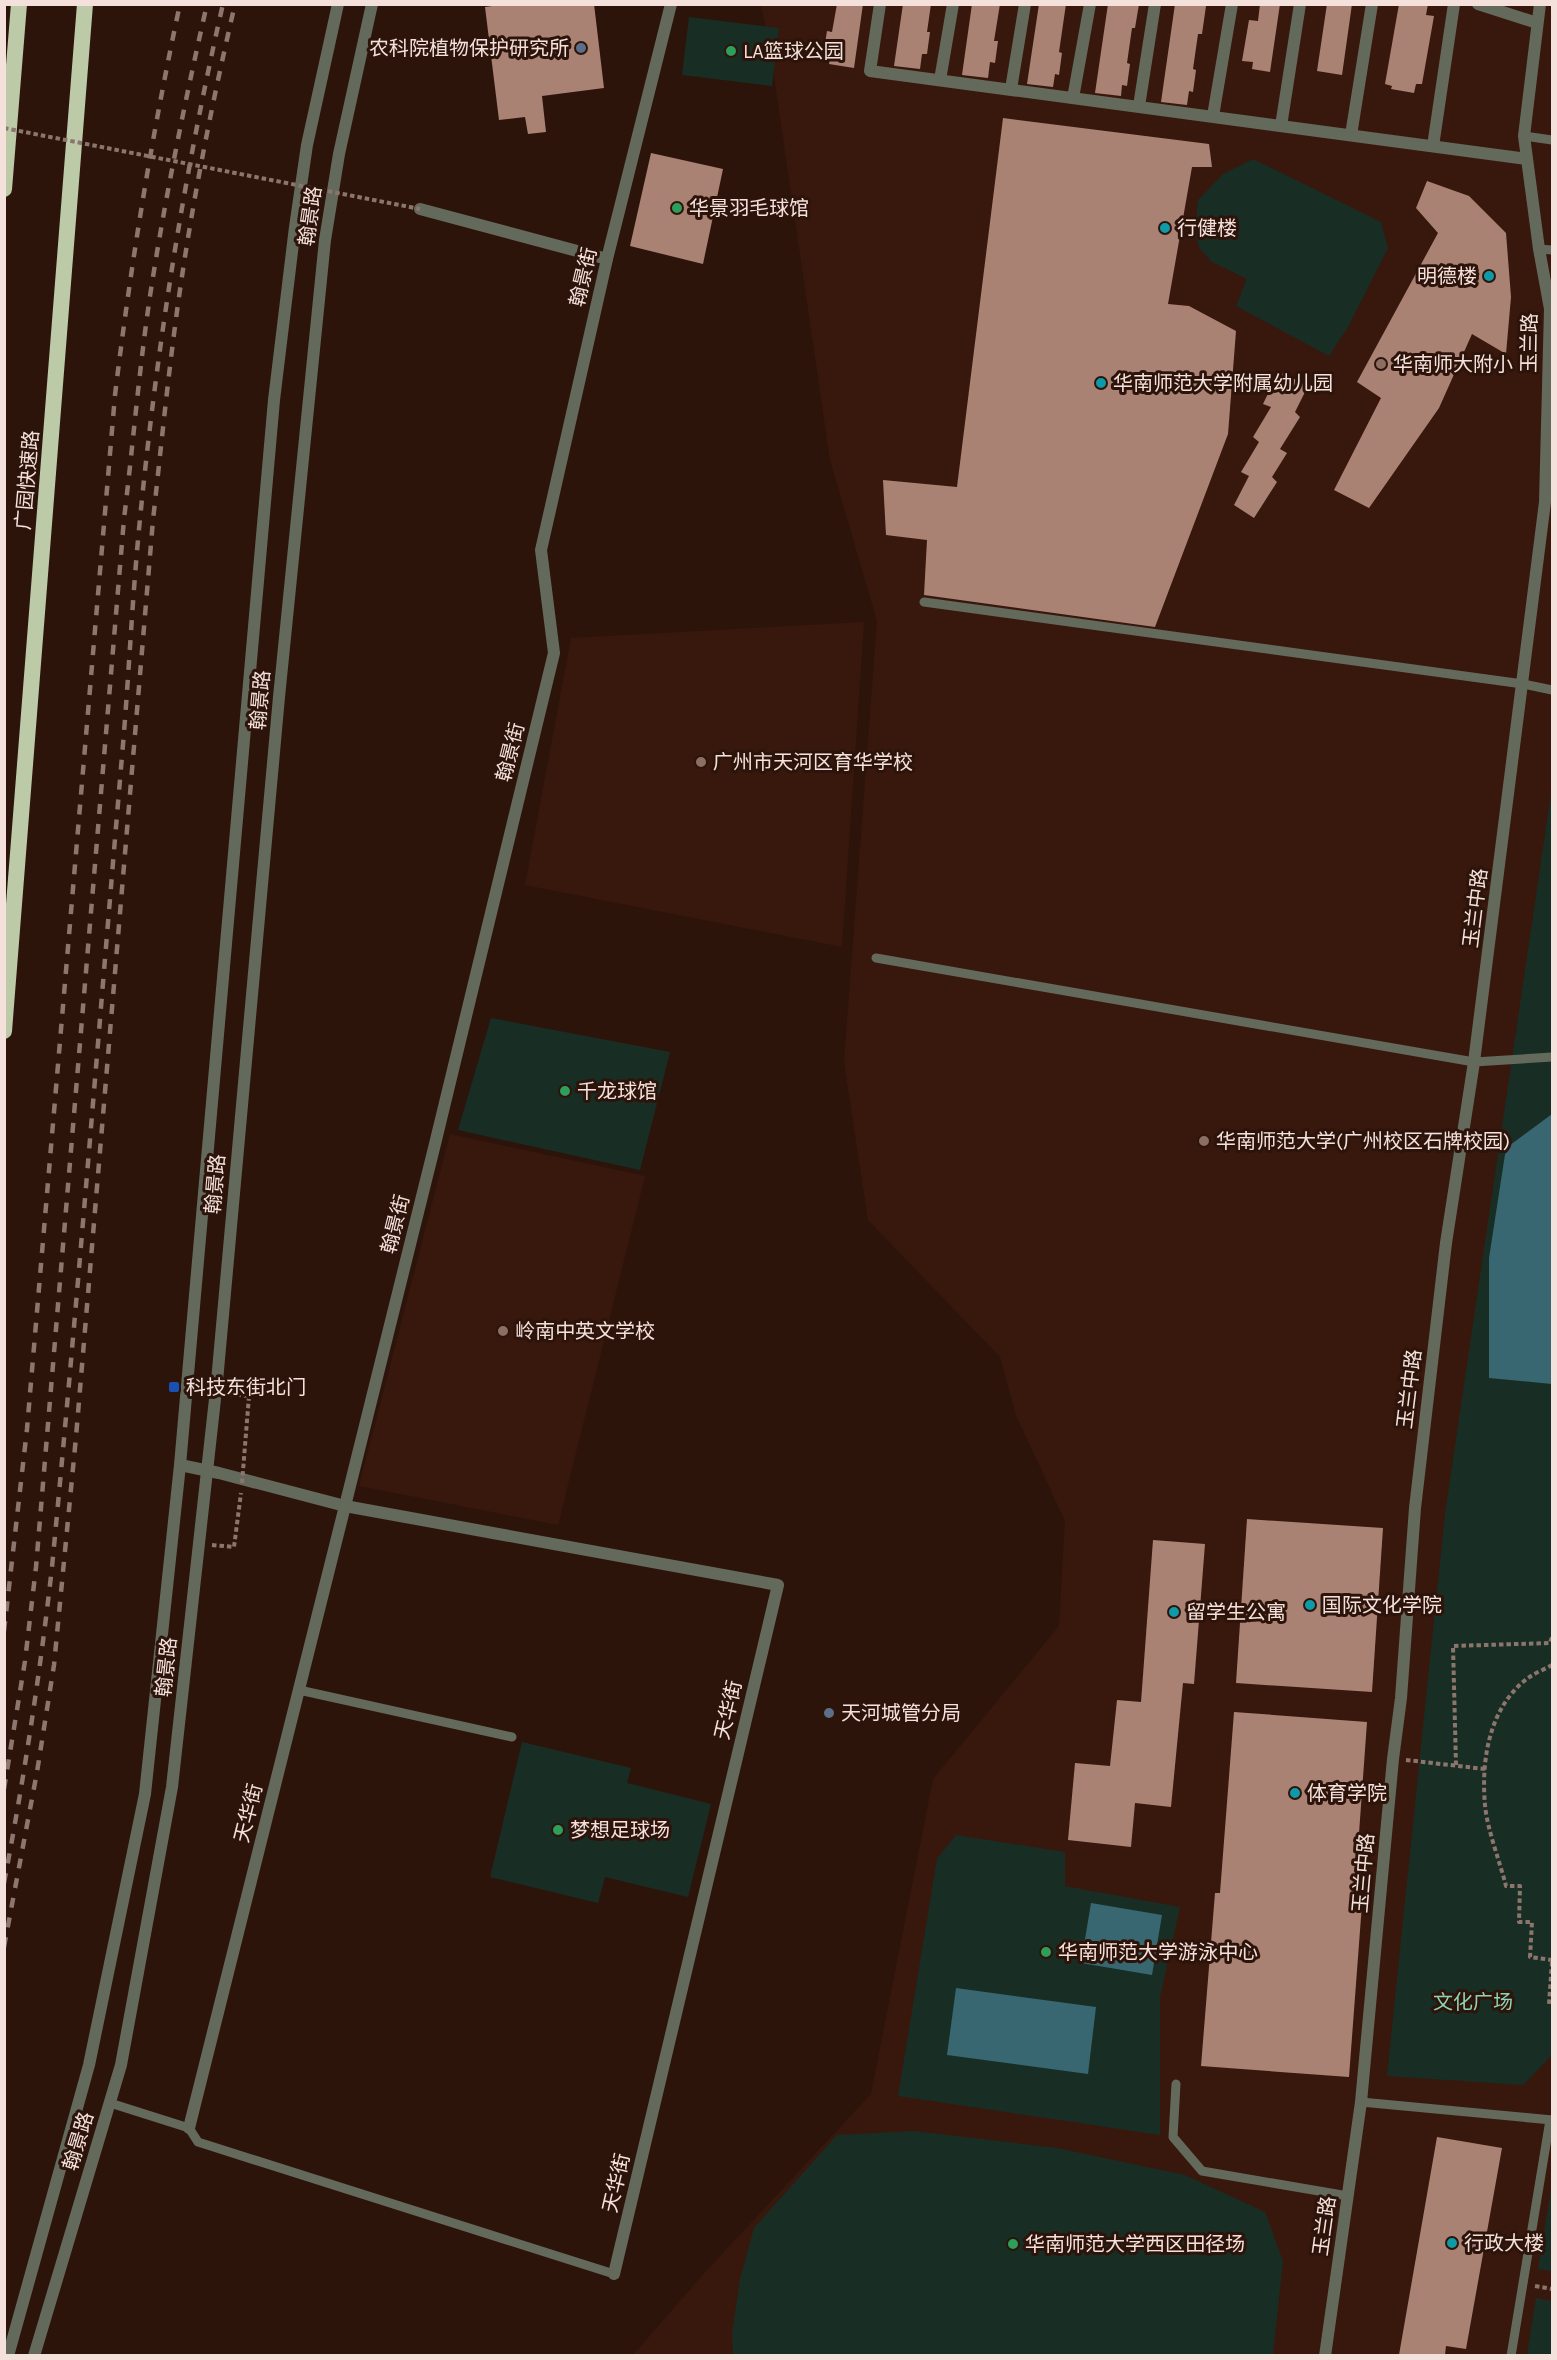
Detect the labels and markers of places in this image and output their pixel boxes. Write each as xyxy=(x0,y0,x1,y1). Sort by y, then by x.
place label: 农科院植物保护研究所 xyxy=(369,37,569,60)
place label: LA篮球公园 xyxy=(743,40,844,63)
marker: 农科院植物保护研究所 xyxy=(574,41,588,55)
marker: LA篮球公园 xyxy=(724,44,738,58)
place label: 华景羽毛球馆 xyxy=(689,197,809,220)
marker: 华景羽毛球馆 xyxy=(670,201,684,215)
place label: 行健楼 xyxy=(1177,217,1237,240)
marker: 行健楼 xyxy=(1158,221,1172,235)
place label: 明德楼 xyxy=(1417,265,1477,288)
marker: 明德楼 xyxy=(1482,269,1496,283)
place label: 华南师大附小 xyxy=(1393,353,1513,376)
marker: 华南师大附小 xyxy=(1374,357,1388,371)
place label: 华南师范大学附属幼儿园 xyxy=(1113,372,1333,395)
marker: 华南师范大学附属幼儿园 xyxy=(1094,376,1108,390)
place label: 广州市天河区育华学校 xyxy=(713,751,913,774)
marker: 广州市天河区育华学校 xyxy=(694,755,708,769)
place label: 千龙球馆 xyxy=(577,1080,657,1103)
marker: 千龙球馆 xyxy=(558,1084,572,1098)
place label: 华南师范大学(广州校区石牌校园) xyxy=(1216,1130,1510,1153)
marker: 华南师范大学(广州校区石牌校园) xyxy=(1197,1134,1211,1148)
place label: 岭南中英文学校 xyxy=(515,1320,655,1343)
marker: 岭南中英文学校 xyxy=(496,1324,510,1338)
place label: 科技东街北门 xyxy=(186,1376,306,1399)
marker: 科技东街北门 xyxy=(167,1380,181,1394)
place label: 国际文化学院 xyxy=(1322,1594,1442,1617)
marker: 国际文化学院 xyxy=(1303,1598,1317,1612)
place label: 留学生公寓 xyxy=(1186,1601,1286,1624)
marker: 留学生公寓 xyxy=(1167,1605,1181,1619)
place label: 天河城管分局 xyxy=(841,1702,961,1725)
marker: 天河城管分局 xyxy=(822,1706,836,1720)
place label: 体育学院 xyxy=(1307,1782,1387,1805)
marker: 体育学院 xyxy=(1288,1786,1302,1800)
place label: 梦想足球场 xyxy=(570,1819,670,1842)
marker: 梦想足球场 xyxy=(551,1823,565,1837)
place label: 华南师范大学游泳中心 xyxy=(1058,1941,1258,1964)
marker: 华南师范大学游泳中心 xyxy=(1039,1945,1053,1959)
place label: 行政大楼 xyxy=(1464,2232,1544,2255)
place label: 华南师范大学西区田径场 xyxy=(1025,2233,1245,2256)
marker: 行政大楼 xyxy=(1445,2236,1459,2250)
marker: 华南师范大学西区田径场 xyxy=(1006,2237,1020,2251)

